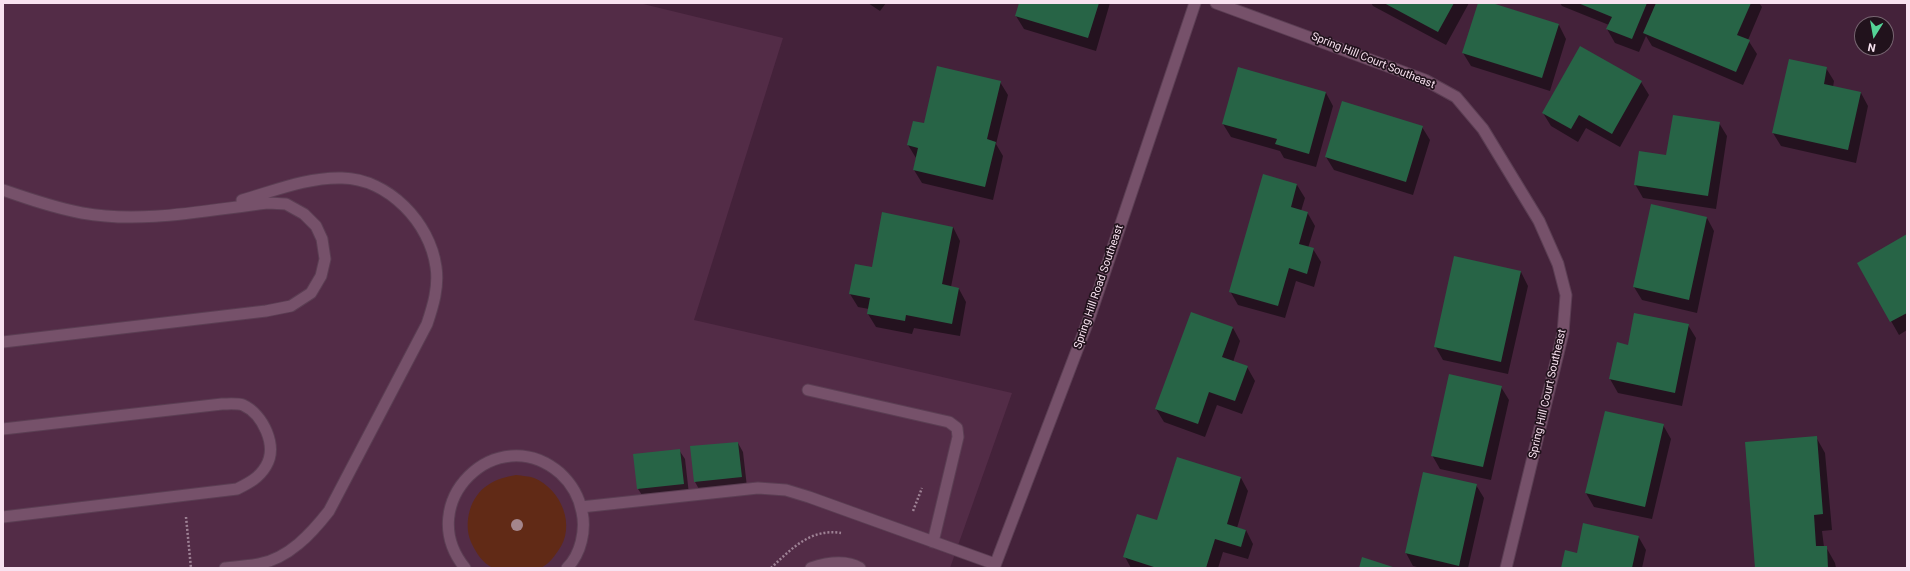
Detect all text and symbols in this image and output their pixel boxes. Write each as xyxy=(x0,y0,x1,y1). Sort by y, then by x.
north arrow xyxy=(1854,16,1894,56)
street label: Spring Hill Court Southeast xyxy=(1309,30,1437,92)
text: N xyxy=(1867,40,1877,54)
street label: Spring Hill Road Southeast xyxy=(1072,223,1126,351)
street label: Spring Hill Court Southeast xyxy=(1527,328,1569,460)

